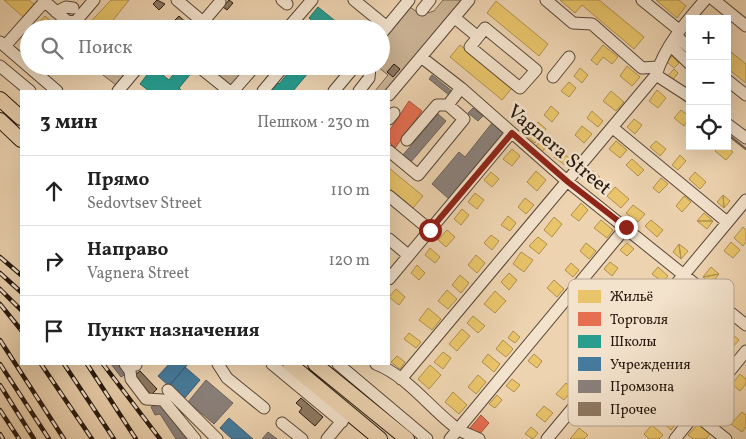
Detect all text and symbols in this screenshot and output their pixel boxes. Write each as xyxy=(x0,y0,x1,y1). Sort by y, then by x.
map controls xyxy=(686,15,731,150)
button: + xyxy=(686,15,731,60)
search box xyxy=(20,20,390,75)
icon: search xyxy=(38,34,66,62)
text: Поиск xyxy=(78,35,132,61)
button: − xyxy=(686,60,731,105)
street label: Vagnera Street xyxy=(501,99,617,202)
button: locate xyxy=(686,105,731,150)
text: 3 мин xyxy=(40,108,98,137)
text: Пешком · 230 m xyxy=(257,112,370,134)
text: Прямо xyxy=(87,167,149,193)
icon: ahead xyxy=(40,177,68,205)
text: 110 m xyxy=(331,180,370,202)
text: Sedovtsev Street xyxy=(87,193,202,215)
route end xyxy=(615,216,638,239)
route start xyxy=(419,219,442,242)
text: Направо xyxy=(87,237,169,263)
icon: right xyxy=(40,247,68,275)
text: 120 m xyxy=(328,250,370,272)
text: Vagnera Street xyxy=(87,263,190,285)
legend xyxy=(568,279,734,426)
text: Жильё xyxy=(610,288,654,307)
text: Торговля xyxy=(610,311,668,330)
icon: arrive xyxy=(40,317,68,345)
text: Пункт назначения xyxy=(87,318,260,344)
text: Школы xyxy=(610,333,656,352)
text: Учреждения xyxy=(610,356,690,375)
text: Промзона xyxy=(610,378,674,397)
text: Прочее xyxy=(610,401,657,420)

